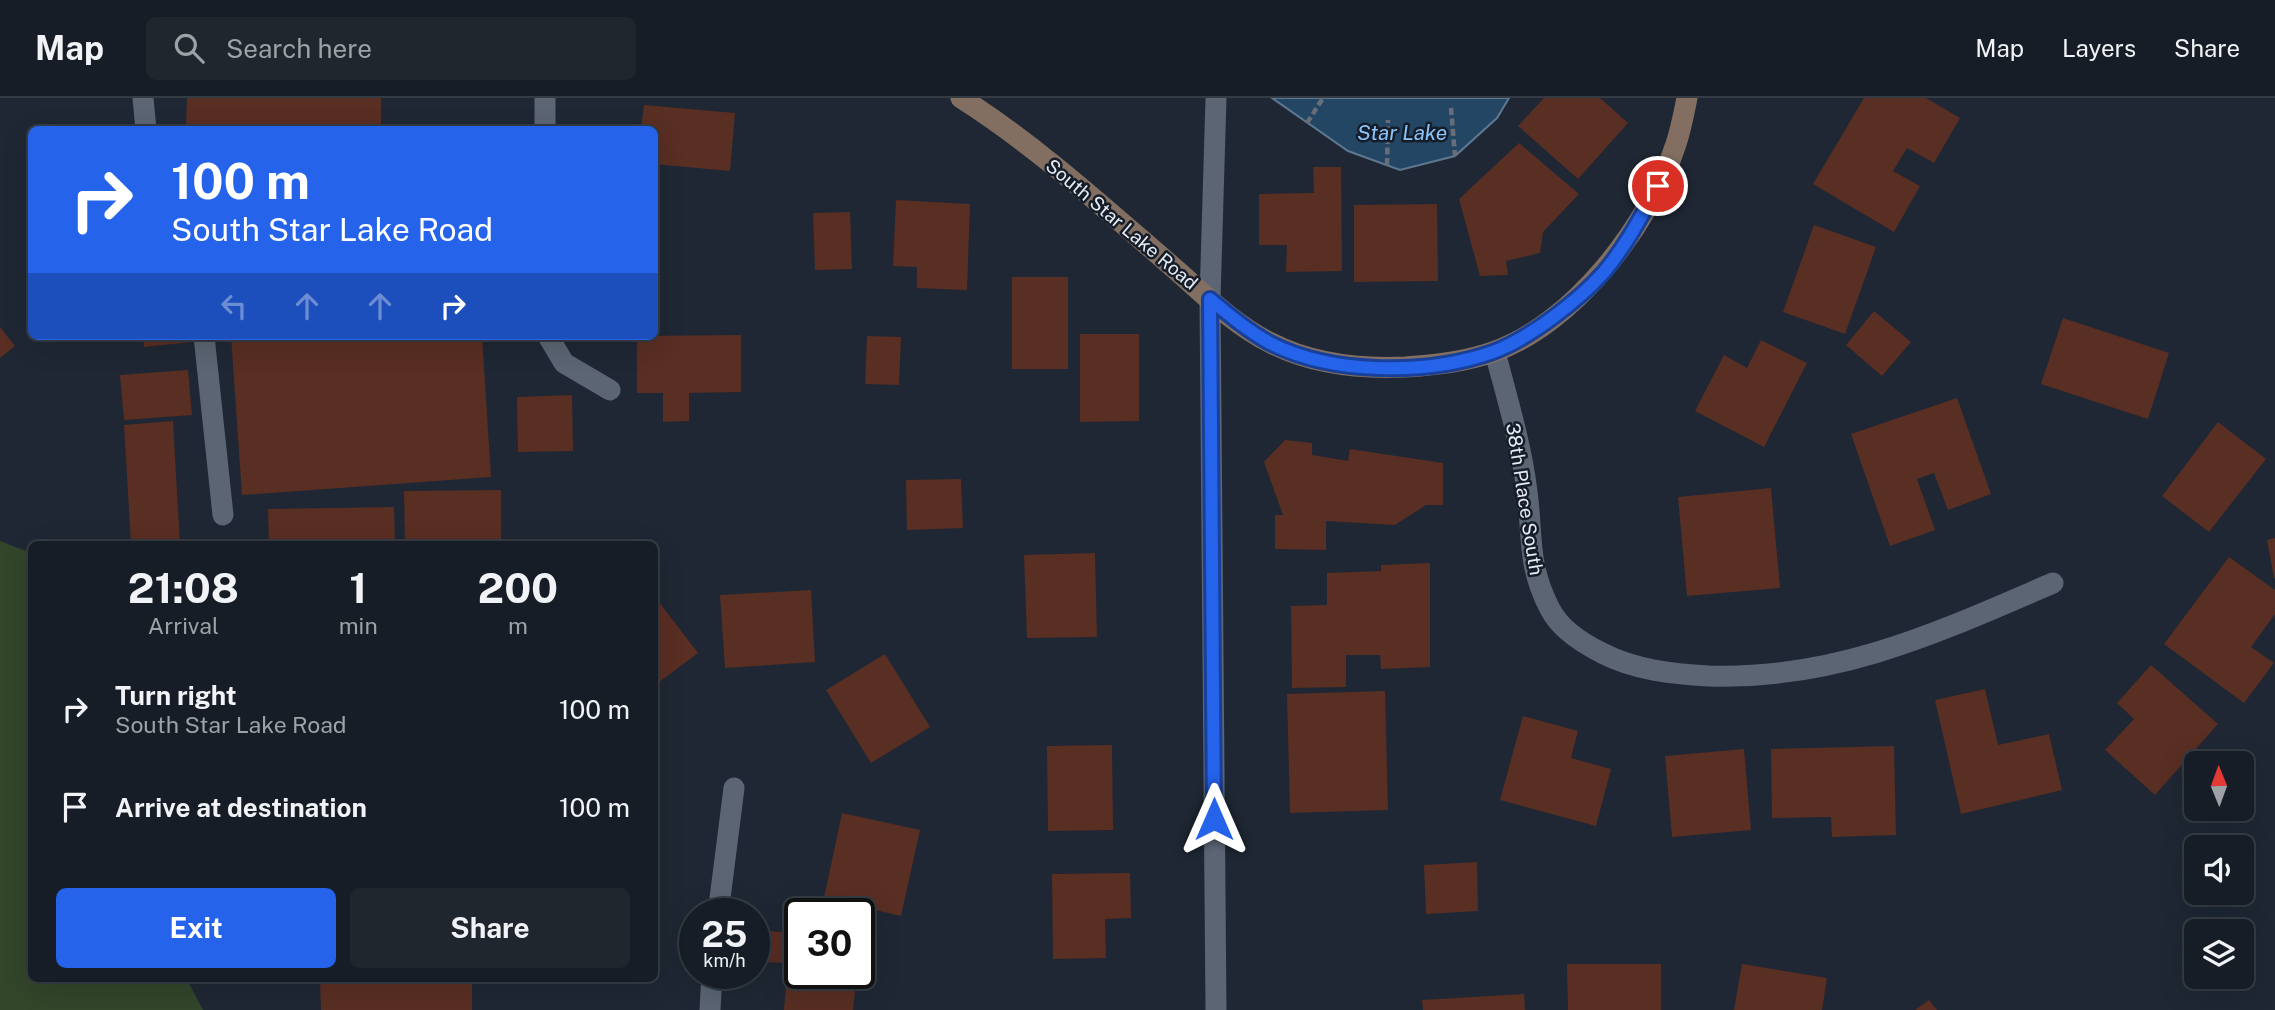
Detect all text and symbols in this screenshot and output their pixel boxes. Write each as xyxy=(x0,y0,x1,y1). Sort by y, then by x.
search box xyxy=(146,17,636,80)
text: Map xyxy=(35,29,104,67)
icon: search xyxy=(170,29,208,67)
text: Search here xyxy=(226,33,372,64)
text: Map xyxy=(1975,34,2024,62)
text: Layers xyxy=(2062,34,2136,62)
text: Share xyxy=(2174,34,2240,62)
water label: Star Lake xyxy=(1357,120,1447,145)
text: 100 m xyxy=(171,152,310,210)
icon: right xyxy=(56,154,147,245)
street label: South Star Lake Road xyxy=(1042,154,1202,294)
pin xyxy=(1628,156,1688,216)
icon: arrive xyxy=(1639,167,1677,205)
text: South Star Lake Road xyxy=(171,211,493,248)
icon: left xyxy=(215,287,253,325)
icon: ahead xyxy=(288,287,326,325)
icon: ahead xyxy=(361,287,399,325)
icon: right xyxy=(434,287,472,325)
street label: 38th Place South xyxy=(1502,421,1548,577)
text: 21:08 xyxy=(128,563,239,612)
text: 1 xyxy=(349,563,367,612)
text: 200 xyxy=(478,563,558,612)
text: Arrival xyxy=(148,612,219,639)
text: min xyxy=(339,612,378,639)
text: m xyxy=(508,612,528,639)
text: Turn right xyxy=(115,680,237,711)
icon: right xyxy=(56,690,94,728)
text: 100 m xyxy=(559,694,630,725)
text: South Star Lake Road xyxy=(115,711,347,738)
north arrow xyxy=(2184,751,2254,821)
map controls xyxy=(2184,751,2254,989)
position arrow xyxy=(1177,782,1251,856)
icon: arrive xyxy=(56,788,94,826)
text: Arrive at destination xyxy=(115,792,367,823)
text: 100 m xyxy=(559,792,630,823)
button: sound xyxy=(2184,835,2254,905)
button: Exit xyxy=(56,888,336,968)
button: Share xyxy=(350,888,630,968)
speed limit sign: 30 xyxy=(784,898,875,989)
text: 25 xyxy=(702,914,747,955)
button: layers xyxy=(2184,919,2254,989)
text: km/h xyxy=(703,950,746,971)

